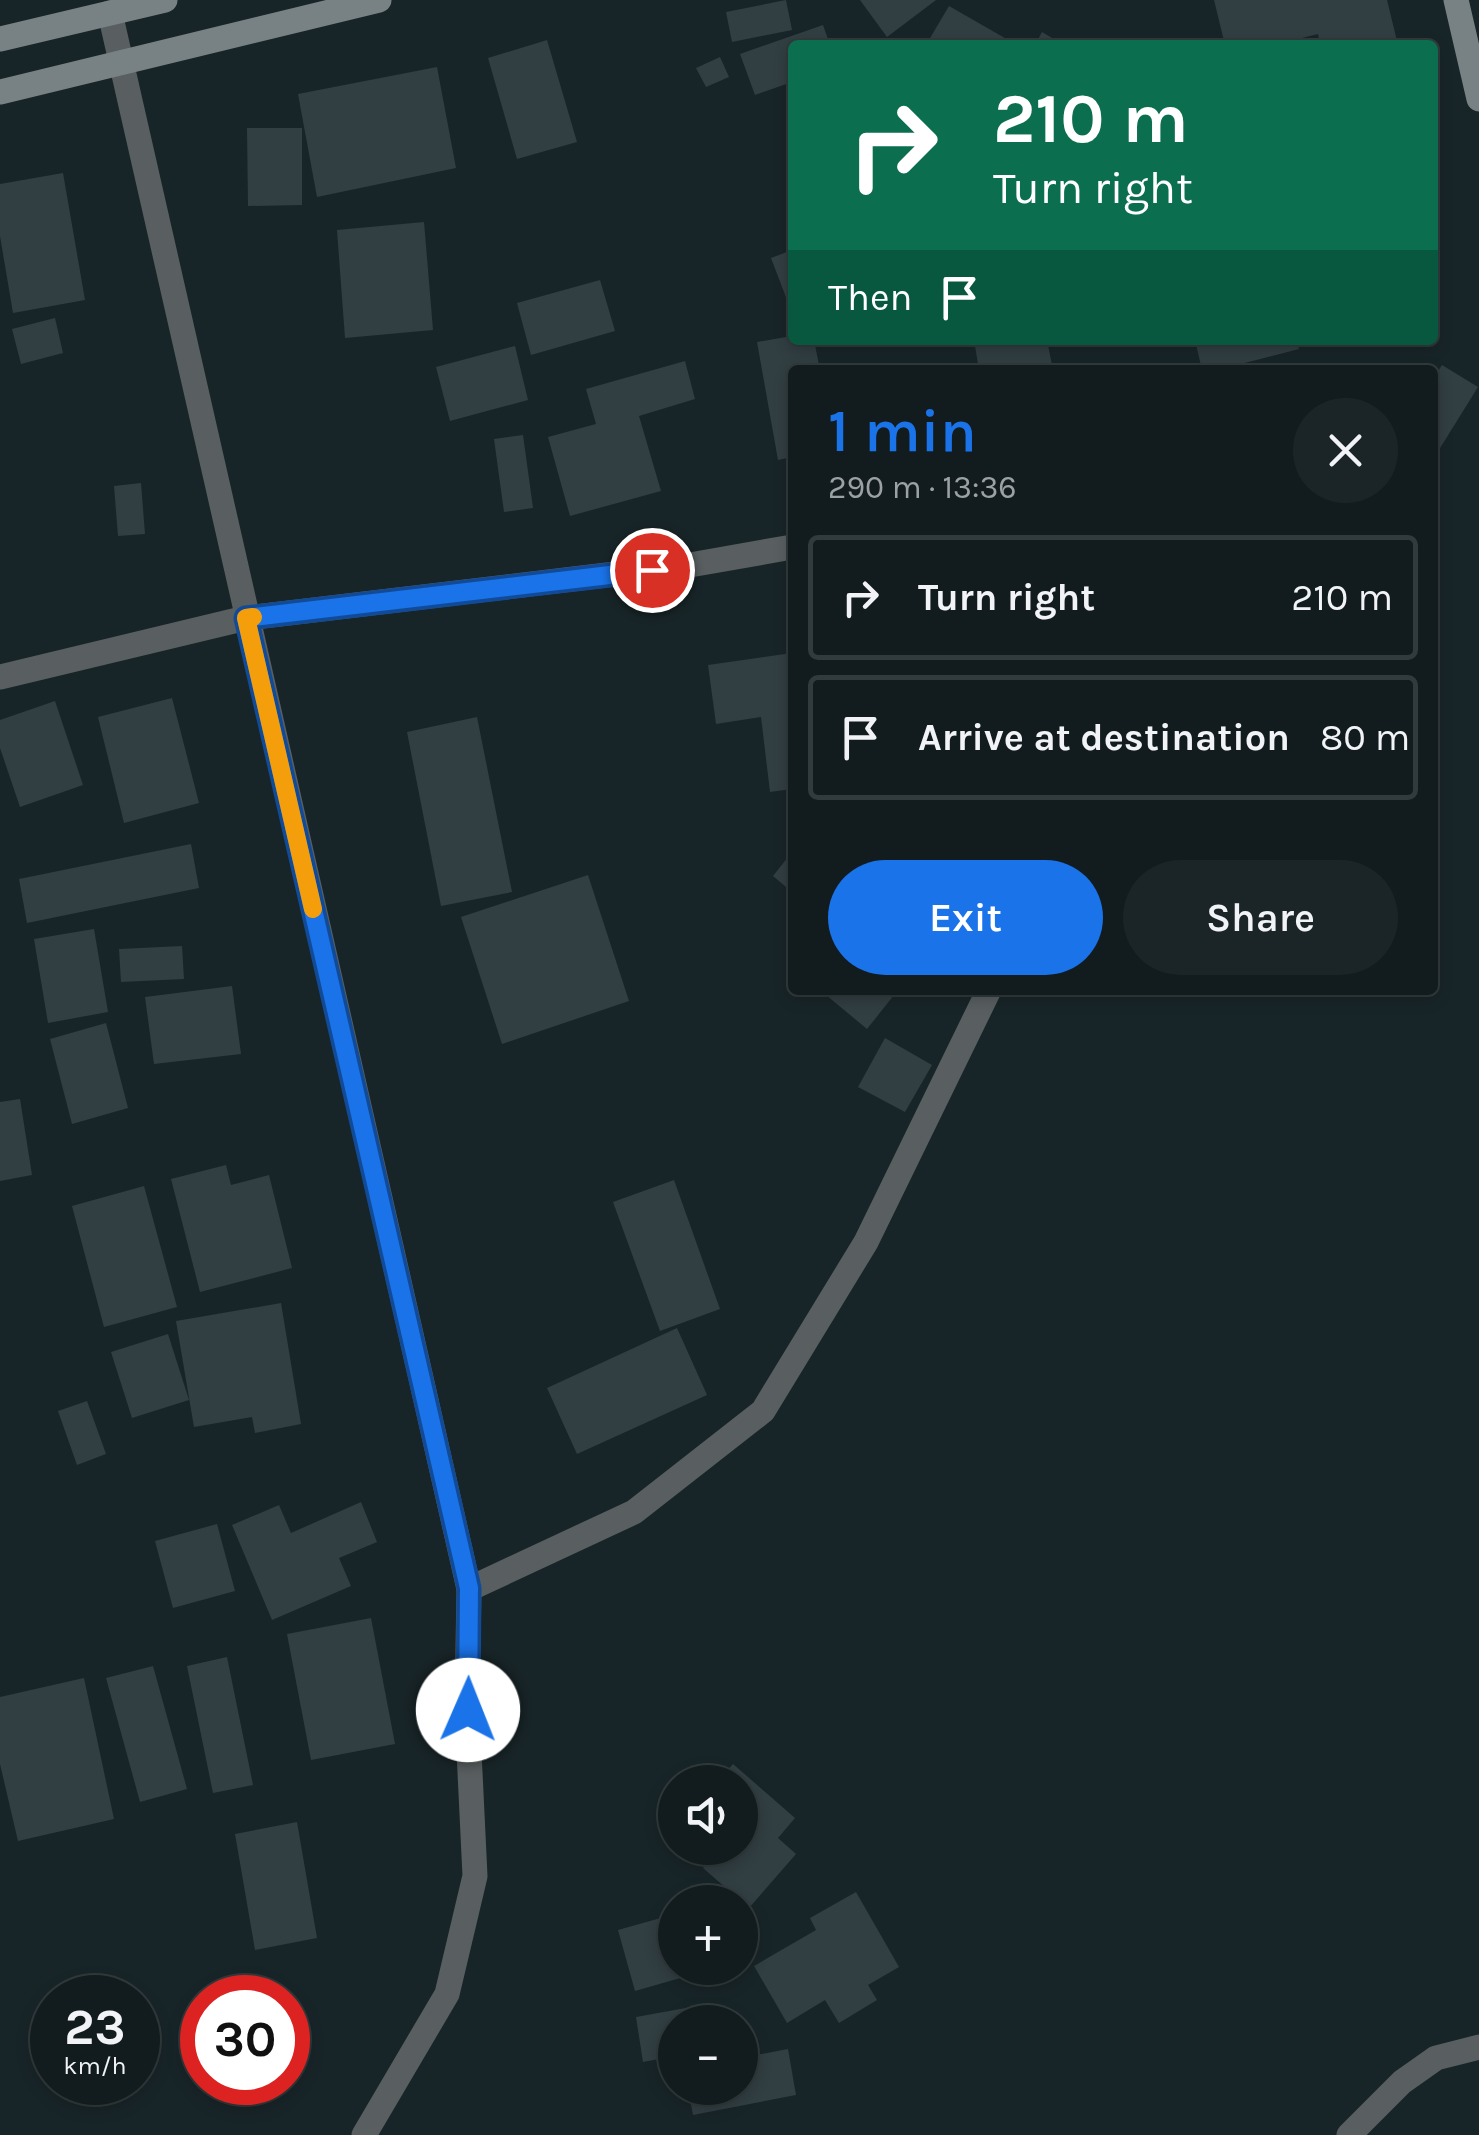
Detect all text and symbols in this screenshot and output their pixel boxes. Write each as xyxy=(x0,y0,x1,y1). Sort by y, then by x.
text: 210 m xyxy=(993,78,1189,160)
icon: right xyxy=(828,80,958,210)
text: Turn right xyxy=(993,162,1193,214)
icon: arrive xyxy=(932,270,987,325)
text: Then xyxy=(828,275,912,320)
text: 1 min xyxy=(828,396,977,466)
button: close xyxy=(1293,398,1398,503)
text: 290 m · 13:36 xyxy=(828,469,1017,506)
pin xyxy=(610,528,695,613)
icon: arrive xyxy=(625,543,680,598)
icon: right xyxy=(833,570,888,625)
text: Turn right xyxy=(918,575,1095,620)
text: 210 m xyxy=(1291,575,1393,620)
icon: arrive xyxy=(833,710,888,765)
text: Arrive at destination xyxy=(918,715,1290,760)
text: 80 m xyxy=(1320,715,1410,760)
button: Exit xyxy=(828,860,1103,975)
button: Share xyxy=(1123,860,1398,975)
position arrow xyxy=(416,1658,520,1762)
map controls xyxy=(658,1765,758,2105)
button: sound xyxy=(658,1765,758,1865)
button: + xyxy=(658,1885,758,1985)
speed limit sign: 30 xyxy=(180,1975,310,2105)
text: 23 xyxy=(64,1998,126,2057)
button: − xyxy=(658,2005,758,2105)
text: km/h xyxy=(63,2051,127,2080)

